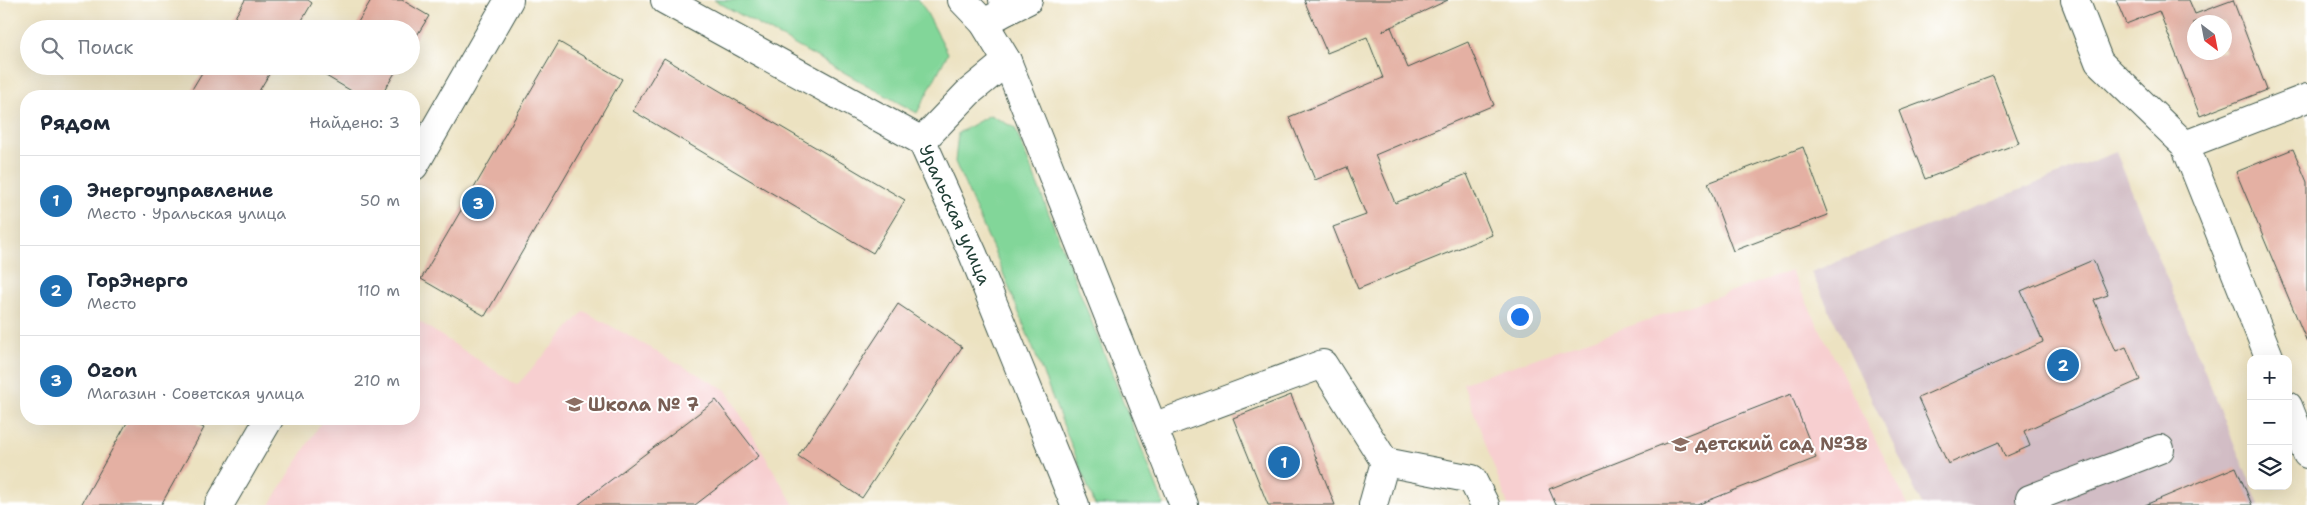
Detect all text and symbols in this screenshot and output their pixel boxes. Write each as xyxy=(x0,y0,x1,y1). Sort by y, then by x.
north arrow xyxy=(2187,15,2232,60)
search box xyxy=(20,20,420,75)
icon: search xyxy=(38,34,66,62)
text: Поиск xyxy=(78,35,133,60)
text: Рядом xyxy=(40,109,110,137)
text: Найдено: 3 xyxy=(309,112,400,133)
street label: Уральская улица xyxy=(913,141,996,289)
text: Энергоуправление xyxy=(87,178,273,203)
pin: 3 xyxy=(462,184,494,222)
text: 1 xyxy=(52,190,60,211)
text: 50 m xyxy=(360,190,400,211)
text: Место · Уральская улица xyxy=(87,203,286,224)
text: ГорЭнерго xyxy=(87,268,188,293)
text: 2 xyxy=(50,280,62,301)
text: 110 m xyxy=(357,280,400,301)
text: Место xyxy=(87,293,137,314)
your location xyxy=(1507,304,1533,330)
pin: 2 xyxy=(2047,346,2079,384)
map controls xyxy=(2247,355,2292,490)
button: + xyxy=(2247,355,2292,400)
text: Ozon xyxy=(87,358,137,383)
text: 3 xyxy=(50,370,62,391)
text: 210 m xyxy=(353,370,400,391)
text: Магазин · Советская улица xyxy=(87,383,304,404)
place label: Школа № 7 xyxy=(588,393,699,417)
school or university icon: Школа № 7 xyxy=(564,395,584,415)
button: − xyxy=(2247,400,2292,445)
place label: детский сад №38 xyxy=(1695,432,1868,456)
school or university icon: детский сад №38 xyxy=(1671,434,1691,454)
pin: 1 xyxy=(1268,443,1300,481)
button: layers xyxy=(2247,445,2292,490)

